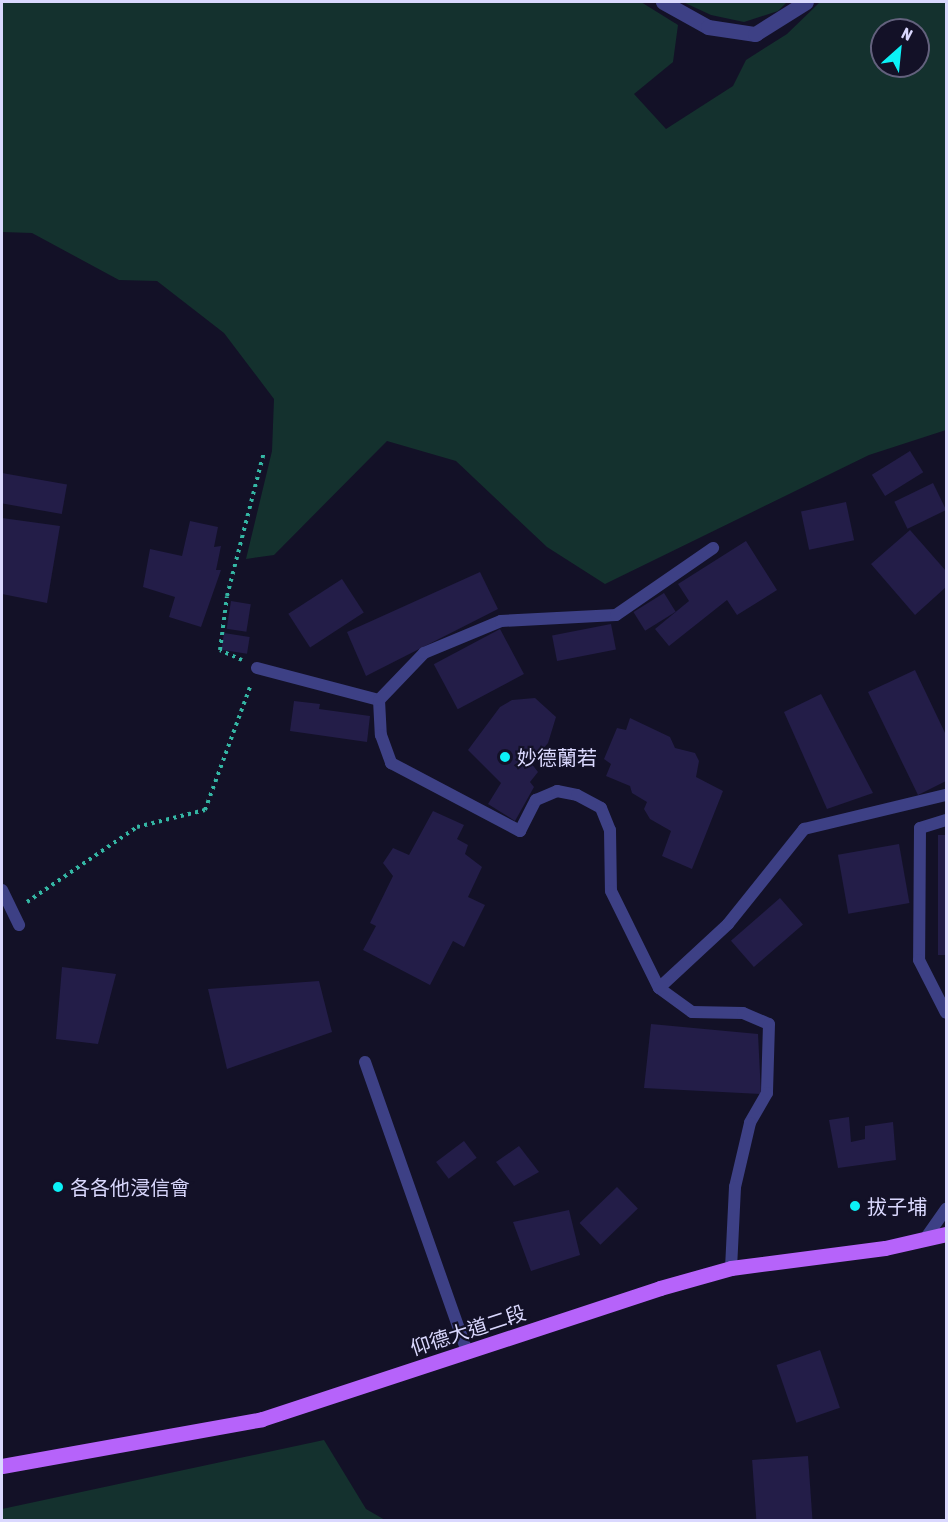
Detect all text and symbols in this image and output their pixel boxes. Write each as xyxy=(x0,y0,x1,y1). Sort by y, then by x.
north arrow xyxy=(870,18,930,78)
text: N xyxy=(899,24,916,44)
place label: 妙德蘭若 xyxy=(517,745,597,769)
marker: 妙德蘭若 xyxy=(498,750,512,764)
place label: 各各他浸信會 xyxy=(70,1175,190,1199)
marker: 各各他浸信會 xyxy=(51,1180,65,1194)
place label: 拔子埔 xyxy=(867,1194,927,1218)
marker: 拔子埔 xyxy=(848,1199,862,1213)
street label: 仰德大道二段 xyxy=(407,1300,529,1360)

